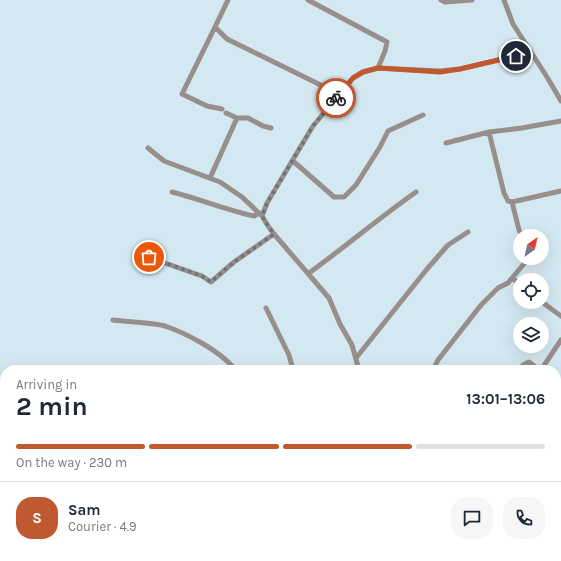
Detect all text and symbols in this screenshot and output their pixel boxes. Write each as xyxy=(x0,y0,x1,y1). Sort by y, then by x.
pin xyxy=(499,39,533,73)
icon: home xyxy=(505,45,527,67)
courier xyxy=(316,78,356,118)
icon: bike xyxy=(325,87,347,109)
north arrow xyxy=(513,229,549,265)
map controls xyxy=(513,229,549,353)
pin xyxy=(132,240,166,274)
icon: bag xyxy=(138,246,160,268)
button: locate xyxy=(513,273,549,309)
button: layers xyxy=(513,317,549,353)
text: Arriving in xyxy=(16,377,77,392)
text: 13:01–13:06 xyxy=(466,390,545,408)
text: 2 min xyxy=(16,391,88,422)
text: On the way · 230 m xyxy=(16,455,127,470)
button: chat xyxy=(451,497,493,539)
button: phone xyxy=(503,497,545,539)
text: Sam xyxy=(68,501,101,519)
text: S xyxy=(32,509,42,527)
text: Courier · 4.9 xyxy=(68,519,137,534)

